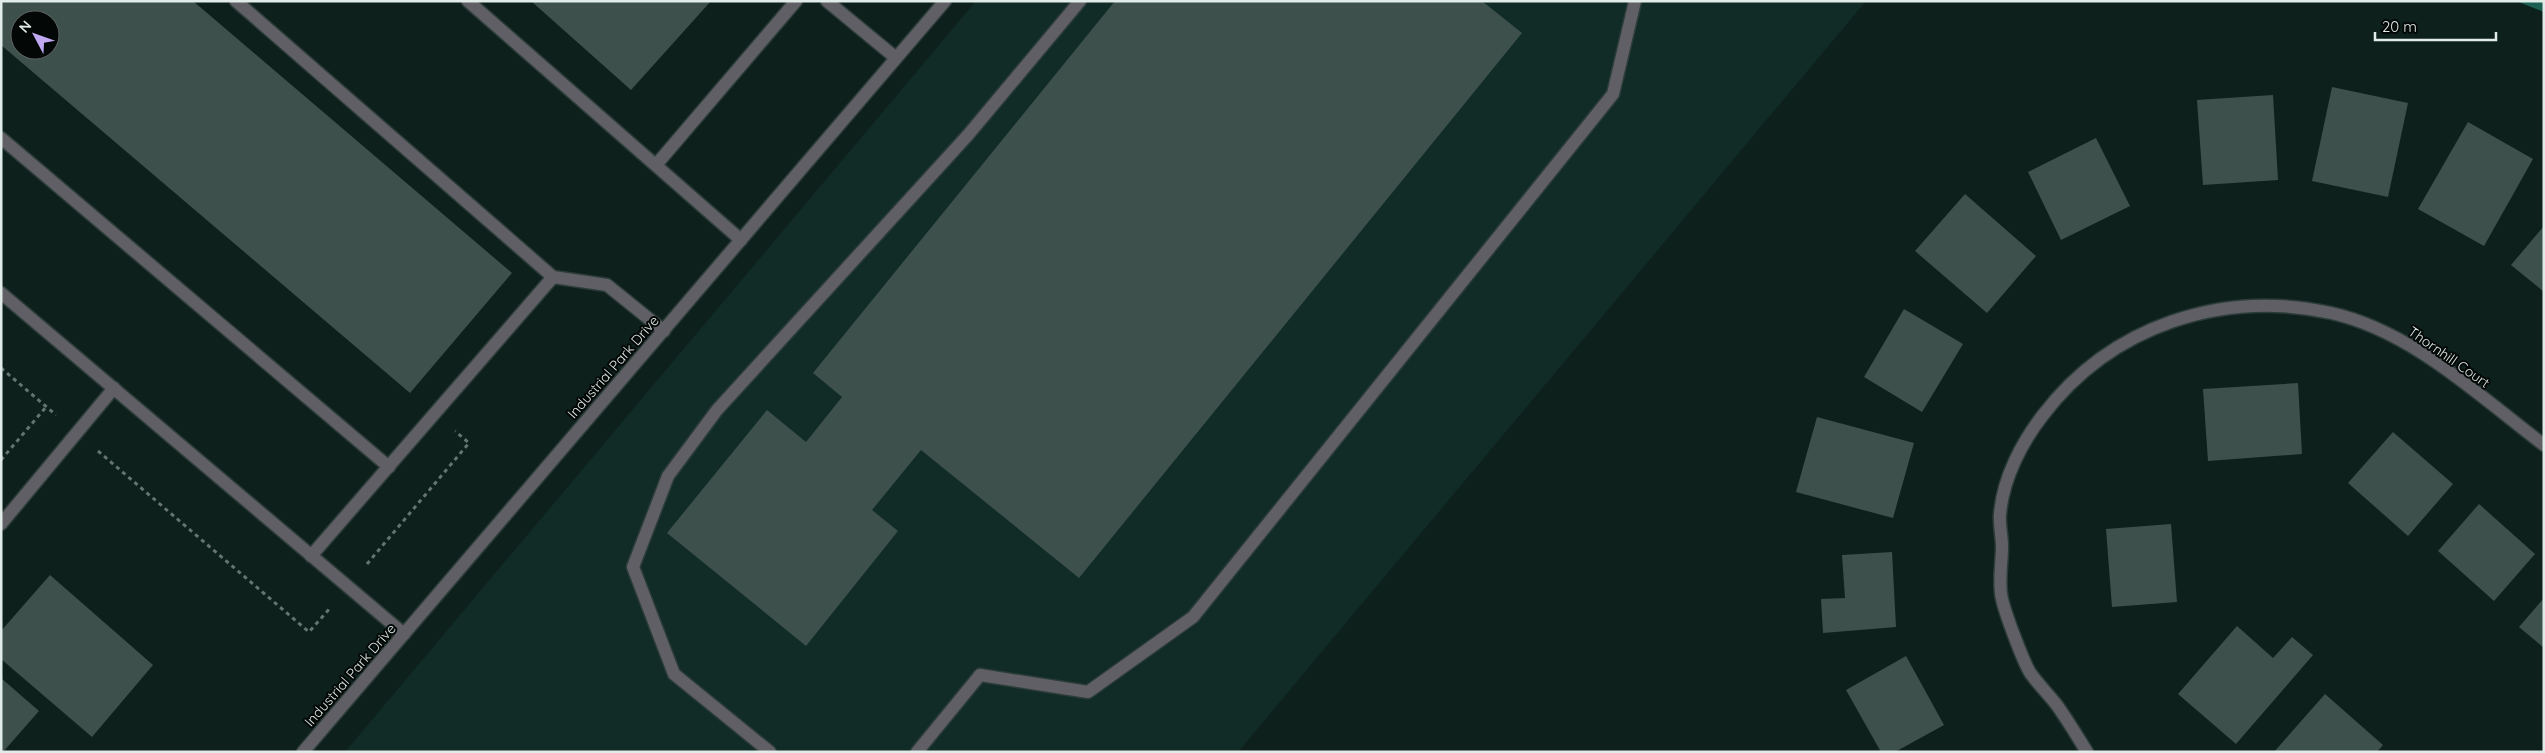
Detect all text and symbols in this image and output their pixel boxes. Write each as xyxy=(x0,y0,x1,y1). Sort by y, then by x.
north arrow xyxy=(10,10,60,60)
scale bar xyxy=(2375,10,2496,42)
text: N xyxy=(15,17,35,36)
text: 20 m xyxy=(2382,17,2417,36)
street label: Industrial Park Drive xyxy=(563,312,663,422)
street label: Thornhill Court xyxy=(2405,322,2493,392)
street label: Industrial Park Drive xyxy=(300,620,400,730)

